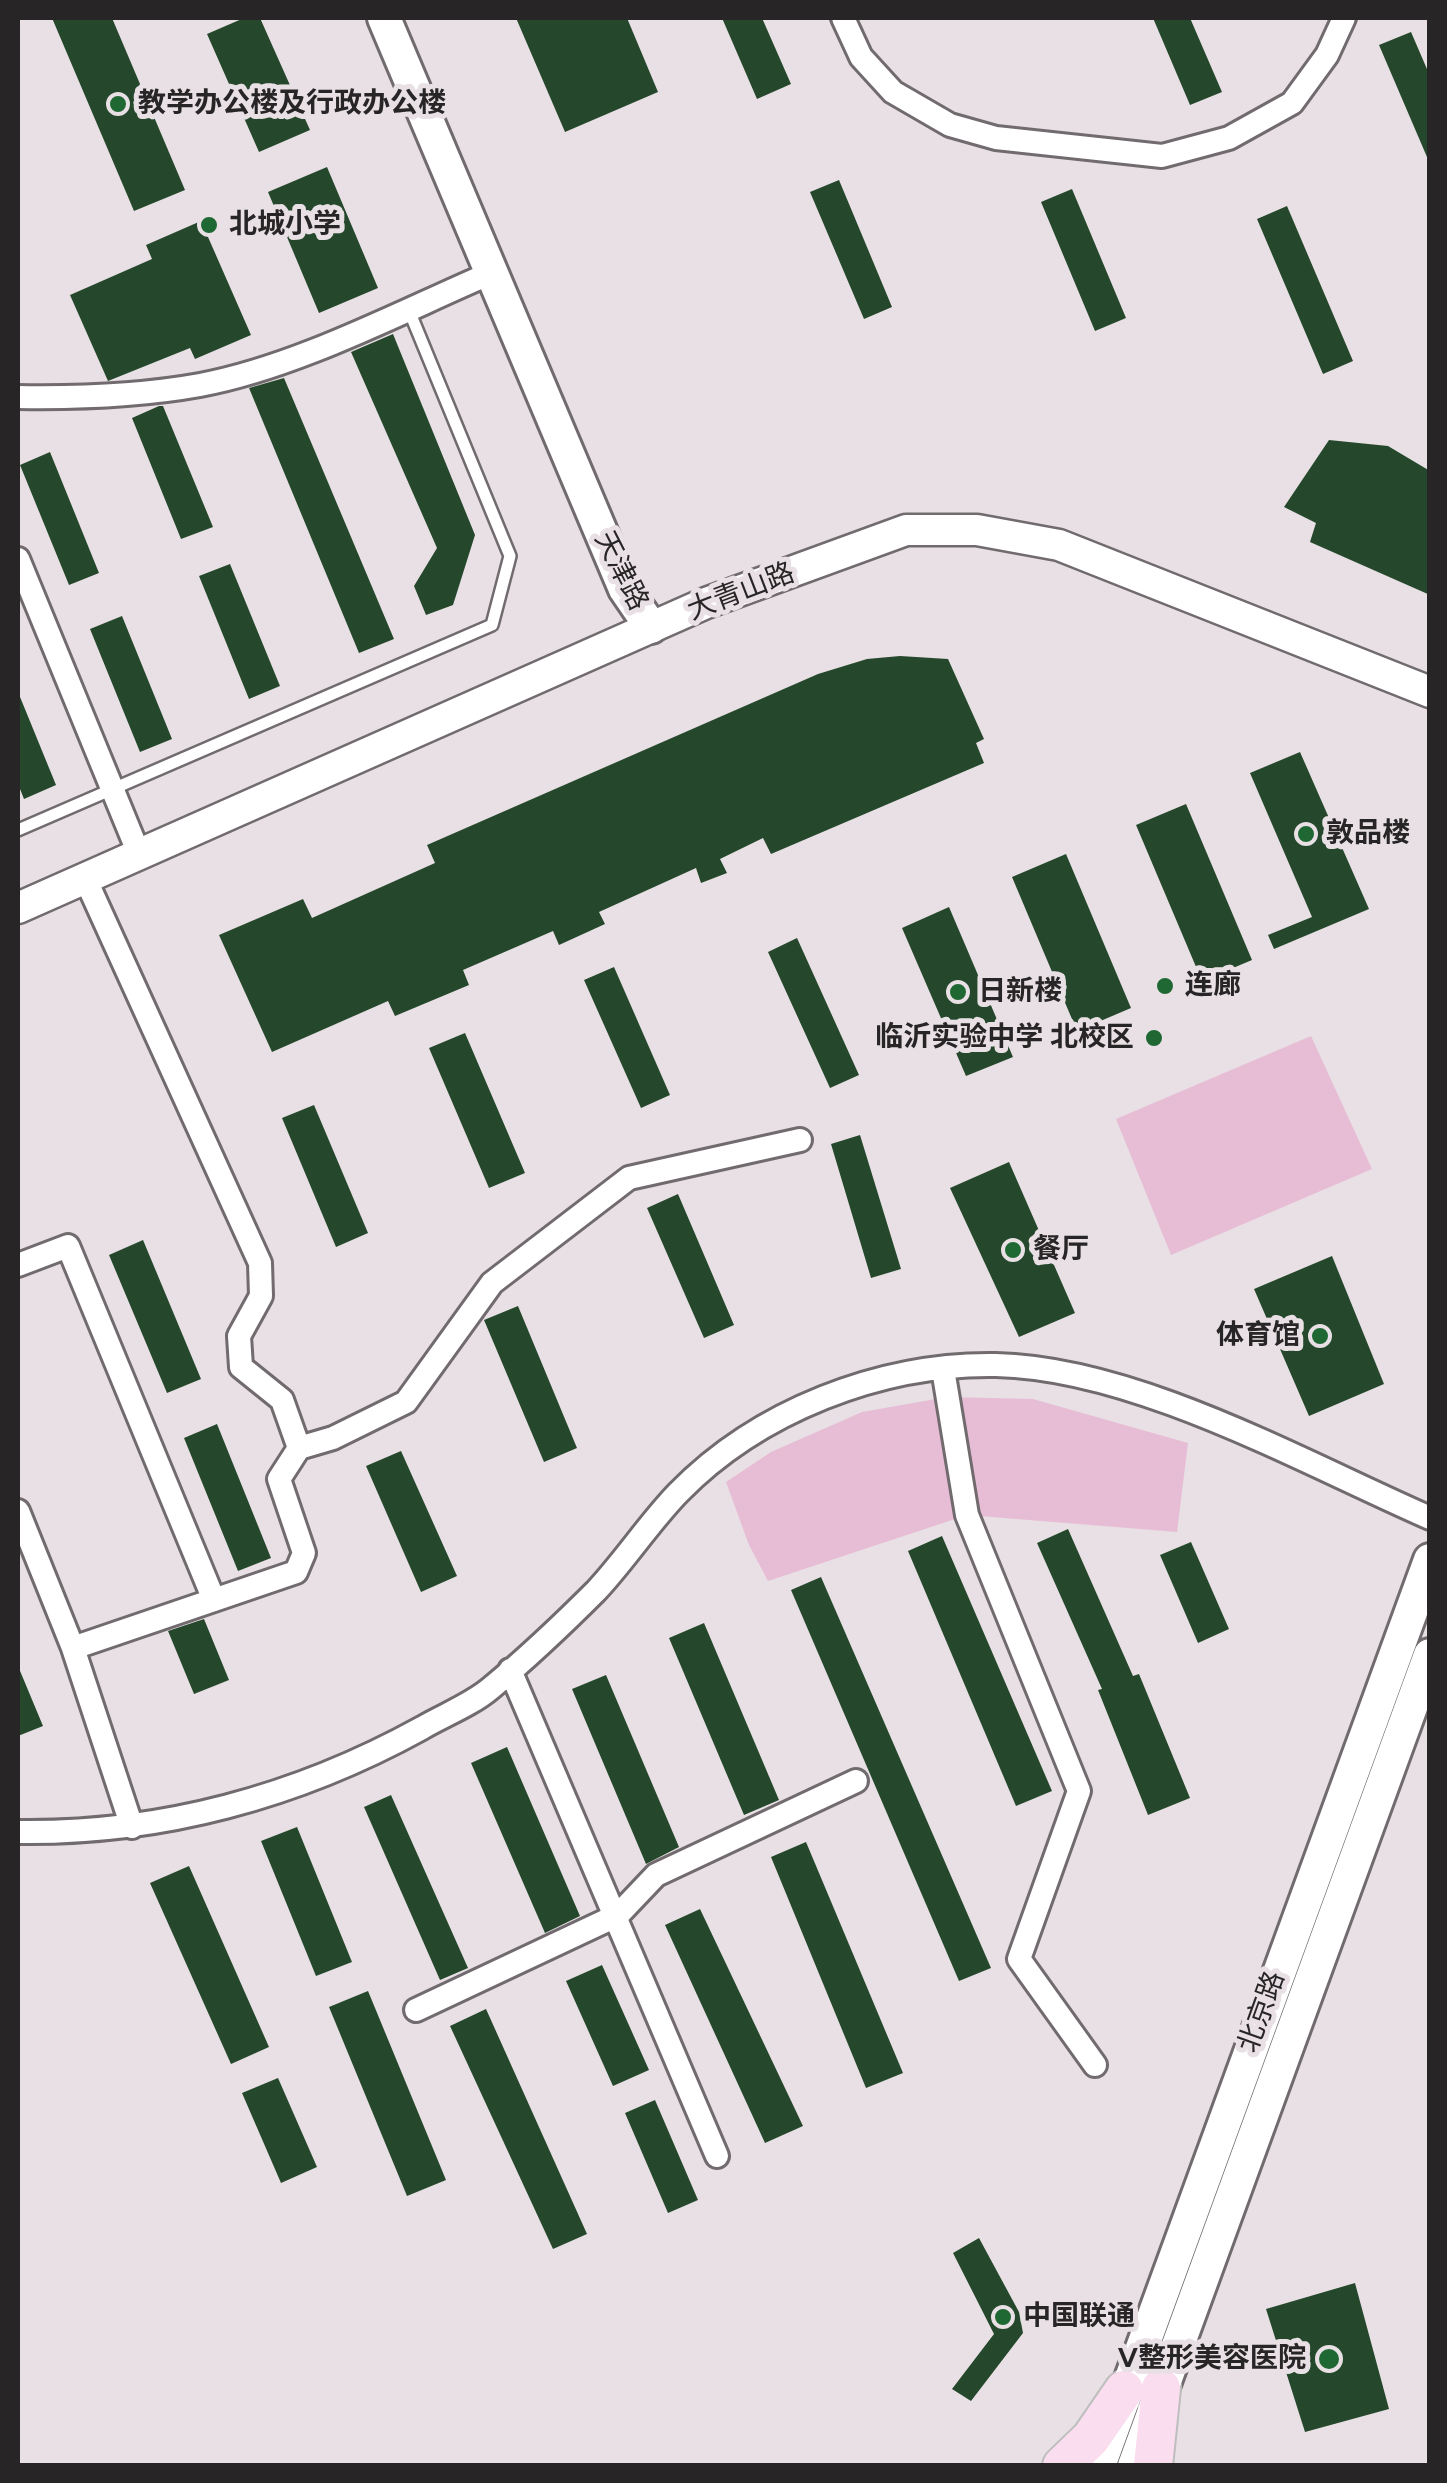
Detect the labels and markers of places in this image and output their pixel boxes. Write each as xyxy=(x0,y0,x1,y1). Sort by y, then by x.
place label: 教学办公楼及行政办公楼 xyxy=(138,87,446,121)
marker: 教学办公楼及行政办公楼 xyxy=(107,93,129,115)
place label: 北城小学 xyxy=(229,208,341,242)
marker: 北城小学 xyxy=(198,214,220,236)
place label: 敦品楼 xyxy=(1326,817,1410,851)
marker: 敦品楼 xyxy=(1295,823,1317,845)
place label: 连廊 xyxy=(1185,969,1241,1003)
place label: 日新楼 xyxy=(978,975,1062,1009)
marker: 连廊 xyxy=(1154,975,1176,997)
marker: 日新楼 xyxy=(947,981,969,1003)
place label: 临沂实验中学 北校区 xyxy=(875,1021,1134,1055)
marker: 临沂实验中学 北校区 xyxy=(1143,1027,1165,1049)
place label: 餐厅 xyxy=(1033,1233,1089,1267)
marker: 餐厅 xyxy=(1002,1239,1024,1261)
place label: 体育馆 xyxy=(1216,1319,1300,1353)
marker: 体育馆 xyxy=(1309,1325,1331,1347)
place label: 中国联通 xyxy=(1023,2300,1135,2334)
marker: 中国联通 xyxy=(992,2306,1014,2328)
place label: V整形美容医院 xyxy=(1118,2342,1306,2376)
marker: V整形美容医院 xyxy=(1316,2346,1342,2372)

